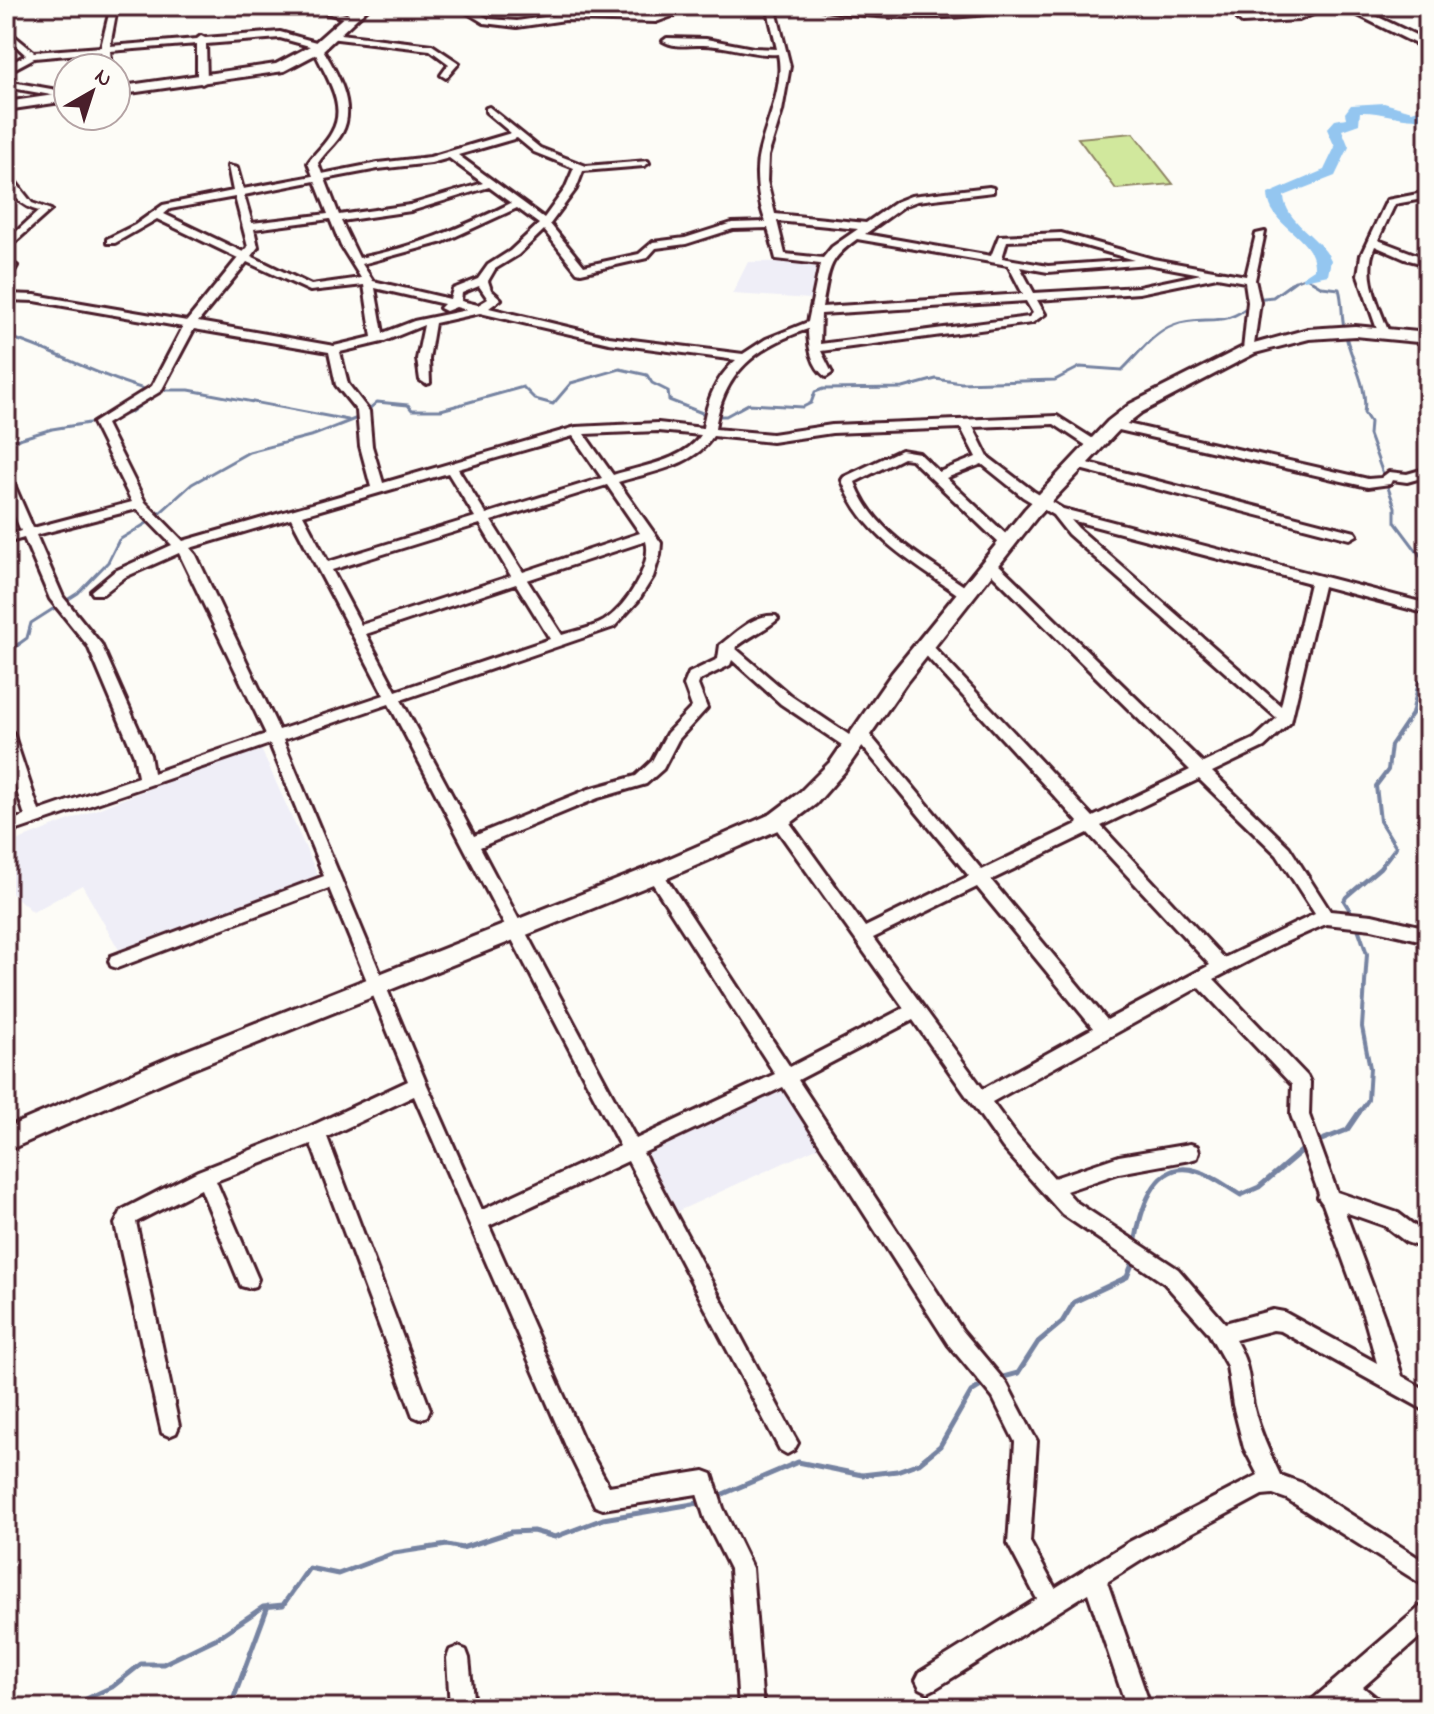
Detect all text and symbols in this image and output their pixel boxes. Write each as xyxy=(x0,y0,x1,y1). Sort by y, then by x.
north arrow xyxy=(52,52,132,132)
text: N xyxy=(87,62,119,96)

